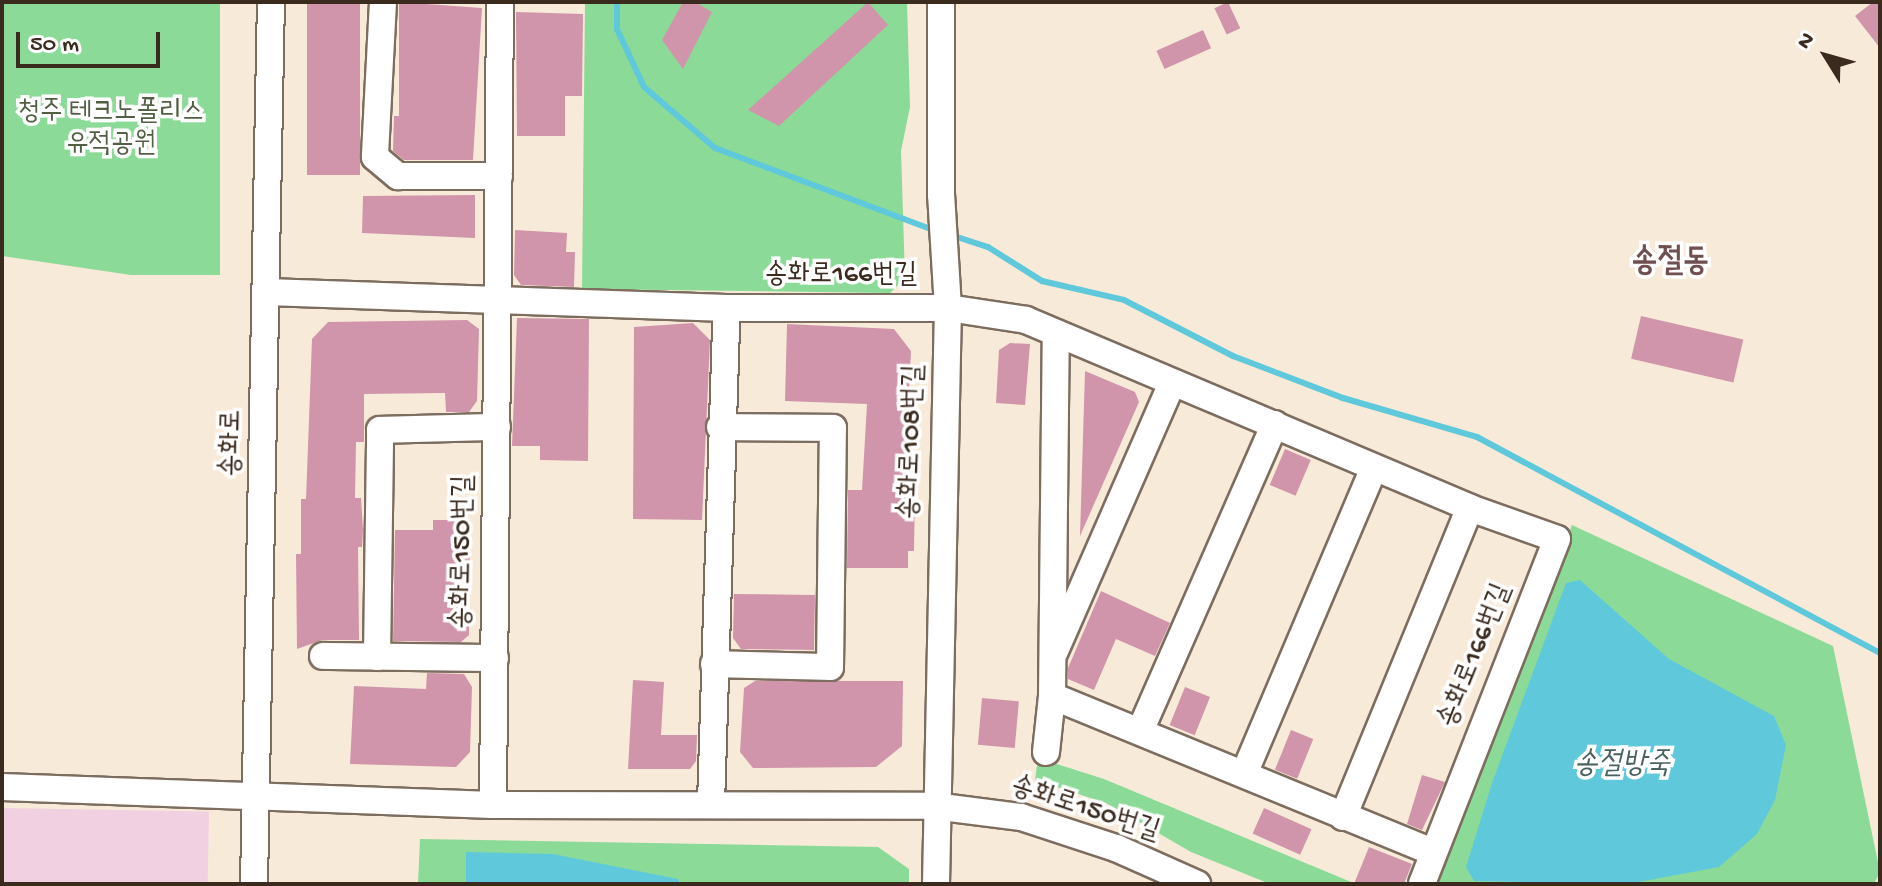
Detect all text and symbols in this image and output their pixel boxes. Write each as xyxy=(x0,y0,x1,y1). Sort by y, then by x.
scale bar xyxy=(20,16,164,66)
north arrow xyxy=(1786,16,1866,96)
text: N xyxy=(1792,28,1822,55)
text: 50 m xyxy=(30,31,79,60)
park label: 청주 테크노폴리스 유적공원 xyxy=(18,96,204,162)
district label: 송절동 xyxy=(1631,244,1709,282)
street label: 송화로166번길 xyxy=(765,259,917,293)
street label: 송화로108번길 xyxy=(894,364,932,520)
street label: 송화로 xyxy=(216,409,250,477)
street label: 송화로150번길 xyxy=(446,474,482,630)
street label: 송화로166번길 xyxy=(1432,579,1520,733)
water label: 송절방죽 xyxy=(1574,748,1670,784)
street label: 송화로150번길 xyxy=(1006,770,1164,850)

